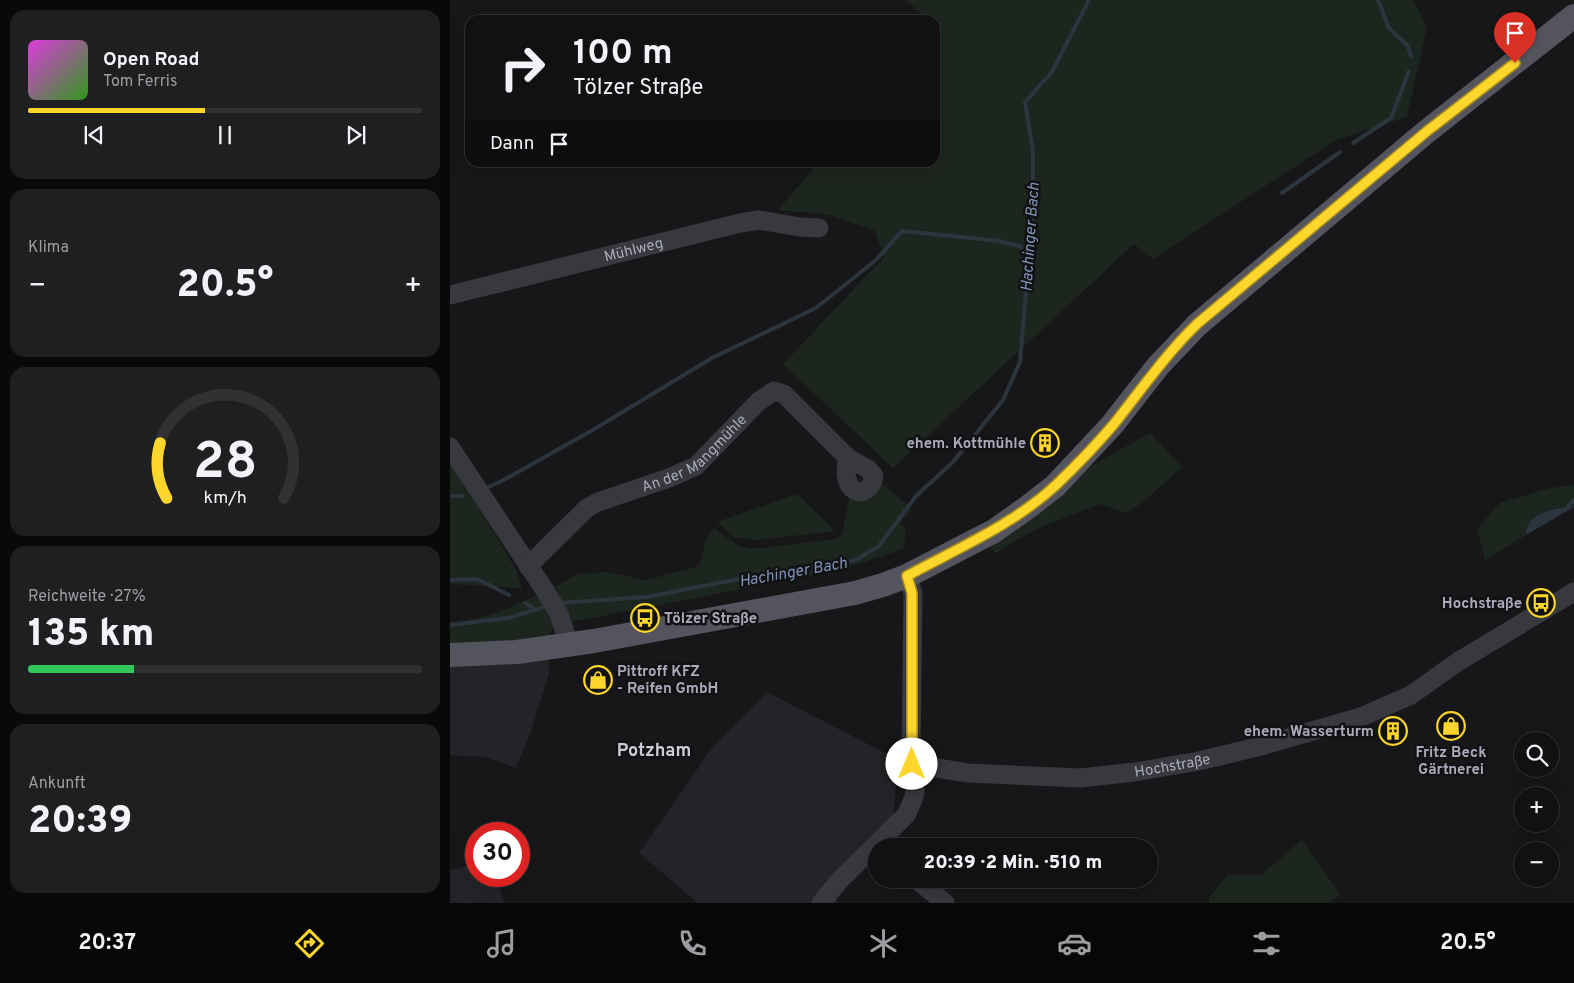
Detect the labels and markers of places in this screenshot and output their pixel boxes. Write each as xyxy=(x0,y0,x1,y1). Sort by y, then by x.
pin xyxy=(1494,12,1536,63)
building icon: ehem. Kottmühle xyxy=(1030,428,1060,458)
place label: ehem. Kottmühle xyxy=(906,435,1026,454)
bus stop icon: Hochstraße xyxy=(1526,588,1556,618)
place label: Hochstraße xyxy=(1442,595,1522,614)
bus stop icon: Tölzer Straße xyxy=(630,603,660,633)
place label: Tölzer Straße xyxy=(664,610,757,629)
place label: Pittroff KFZ - Reifen GmbH xyxy=(617,663,718,699)
shop icon: Pittroff KFZ - Reifen GmbH xyxy=(583,665,613,695)
shop icon: Fritz Beck Gärtnerei xyxy=(1436,711,1466,741)
building icon: ehem. Wasserturm xyxy=(1378,716,1408,746)
place label: ehem. Wasserturm xyxy=(1244,723,1374,742)
place label: Fritz Beck Gärtnerei xyxy=(1415,744,1487,780)

